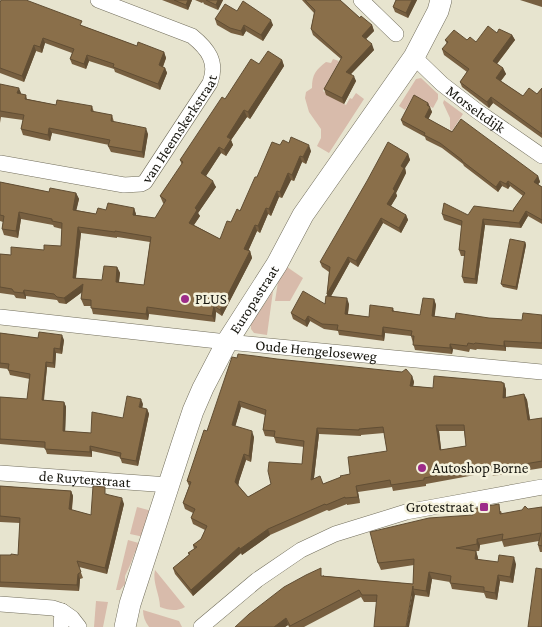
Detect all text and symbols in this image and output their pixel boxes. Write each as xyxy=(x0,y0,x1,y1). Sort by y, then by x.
street label: van Heemskerkstraat xyxy=(138,72,220,187)
street label: Morseltdijk xyxy=(443,82,509,137)
street label: Europastraat xyxy=(226,261,283,337)
place label: PLUS xyxy=(195,291,227,307)
marker: PLUS xyxy=(179,293,191,305)
street label: Oude Hengeloseweg xyxy=(255,337,378,365)
place label: Autoshop Borne xyxy=(432,460,529,477)
marker: Autoshop Borne xyxy=(416,462,428,474)
street label: de Ruyterstraat xyxy=(38,468,132,490)
place label: Grotestraat xyxy=(406,499,475,515)
marker: Grotestraat xyxy=(478,501,490,513)

